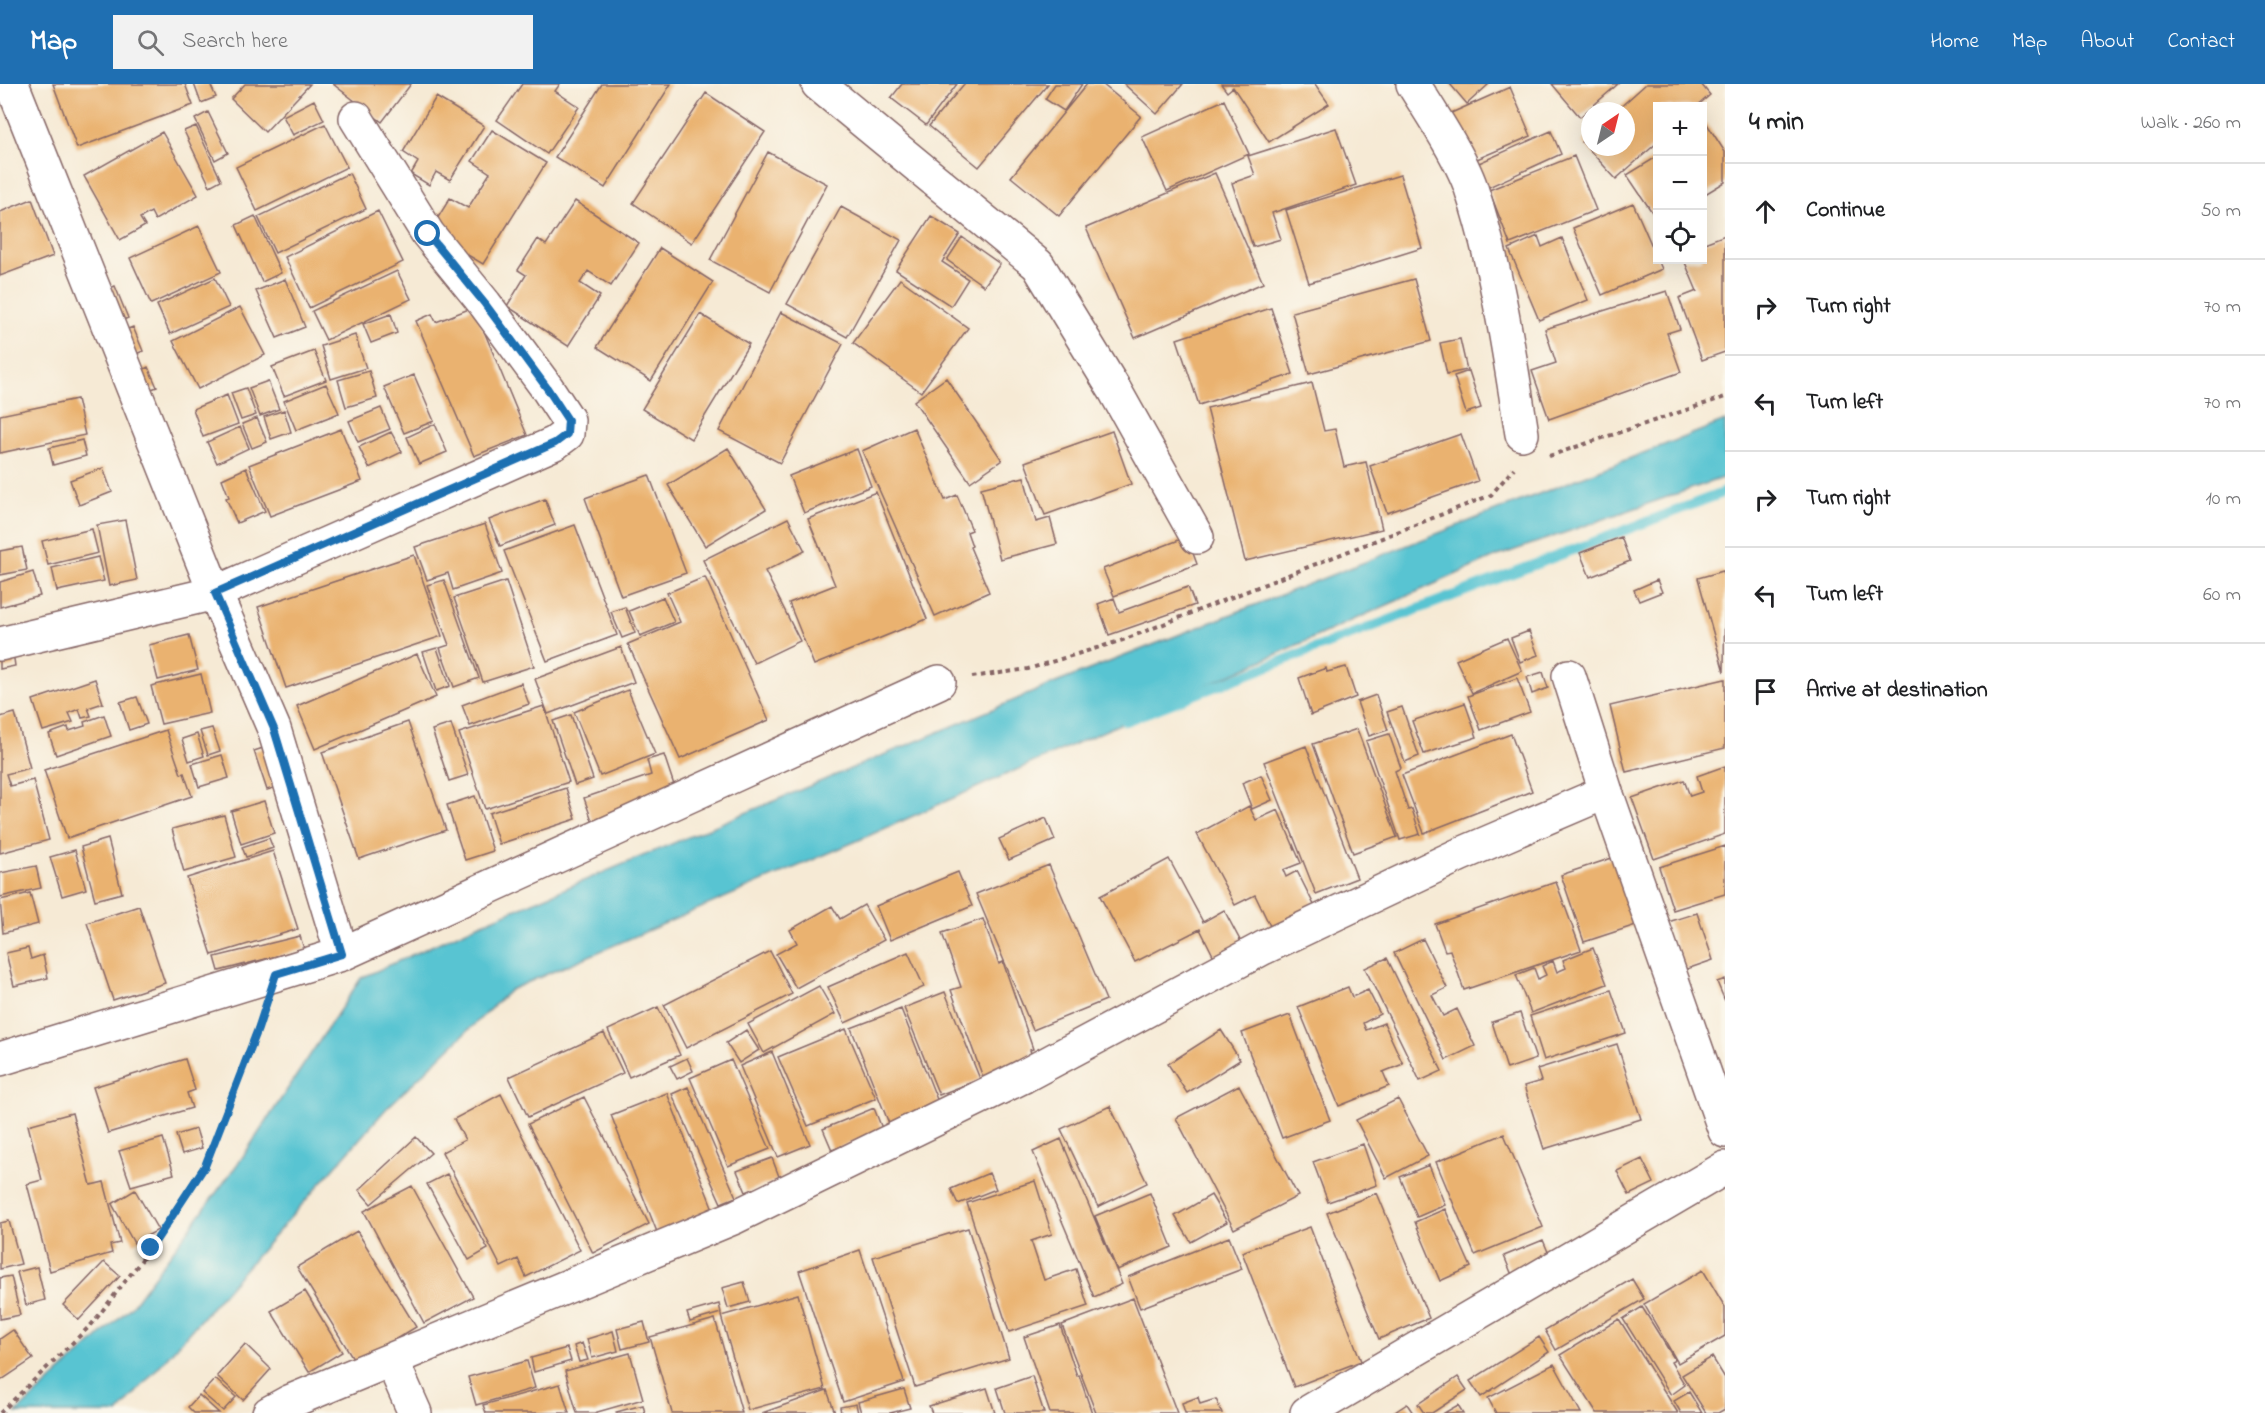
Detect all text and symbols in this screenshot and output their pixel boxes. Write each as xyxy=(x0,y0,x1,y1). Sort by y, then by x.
search box xyxy=(113,15,533,69)
text: Map xyxy=(30,22,77,63)
icon: search xyxy=(134,26,167,59)
text: Search here xyxy=(182,26,288,58)
text: Home xyxy=(1930,27,1979,57)
text: Map xyxy=(2012,27,2047,57)
text: About xyxy=(2080,27,2134,57)
text: Contact xyxy=(2167,27,2235,57)
north arrow xyxy=(1581,102,1635,156)
map controls xyxy=(1653,102,1707,264)
button: + xyxy=(1653,102,1707,156)
text: 4 min xyxy=(1749,104,1804,142)
text: Walk · 260 m xyxy=(2140,109,2241,138)
button: − xyxy=(1653,156,1707,210)
icon: ahead xyxy=(1749,195,1782,228)
text: Continue xyxy=(1806,195,1885,227)
text: 50 m xyxy=(2200,197,2241,226)
button: locate xyxy=(1653,210,1707,264)
route start xyxy=(414,220,440,246)
icon: right xyxy=(1749,291,1782,324)
text: Turn right xyxy=(1806,291,1891,323)
text: 70 m xyxy=(2204,293,2241,322)
icon: left xyxy=(1749,387,1782,420)
text: Turn left xyxy=(1806,387,1883,419)
text: 70 m xyxy=(2204,389,2241,418)
icon: right xyxy=(1749,483,1782,516)
text: Turn right xyxy=(1806,483,1891,515)
text: 10 m xyxy=(2205,485,2241,514)
icon: left xyxy=(1749,579,1782,612)
text: Turn left xyxy=(1806,579,1883,611)
text: 60 m xyxy=(2203,581,2241,610)
icon: arrive xyxy=(1749,675,1782,708)
text: Arrive at destination xyxy=(1806,675,1988,707)
route end xyxy=(137,1234,163,1260)

